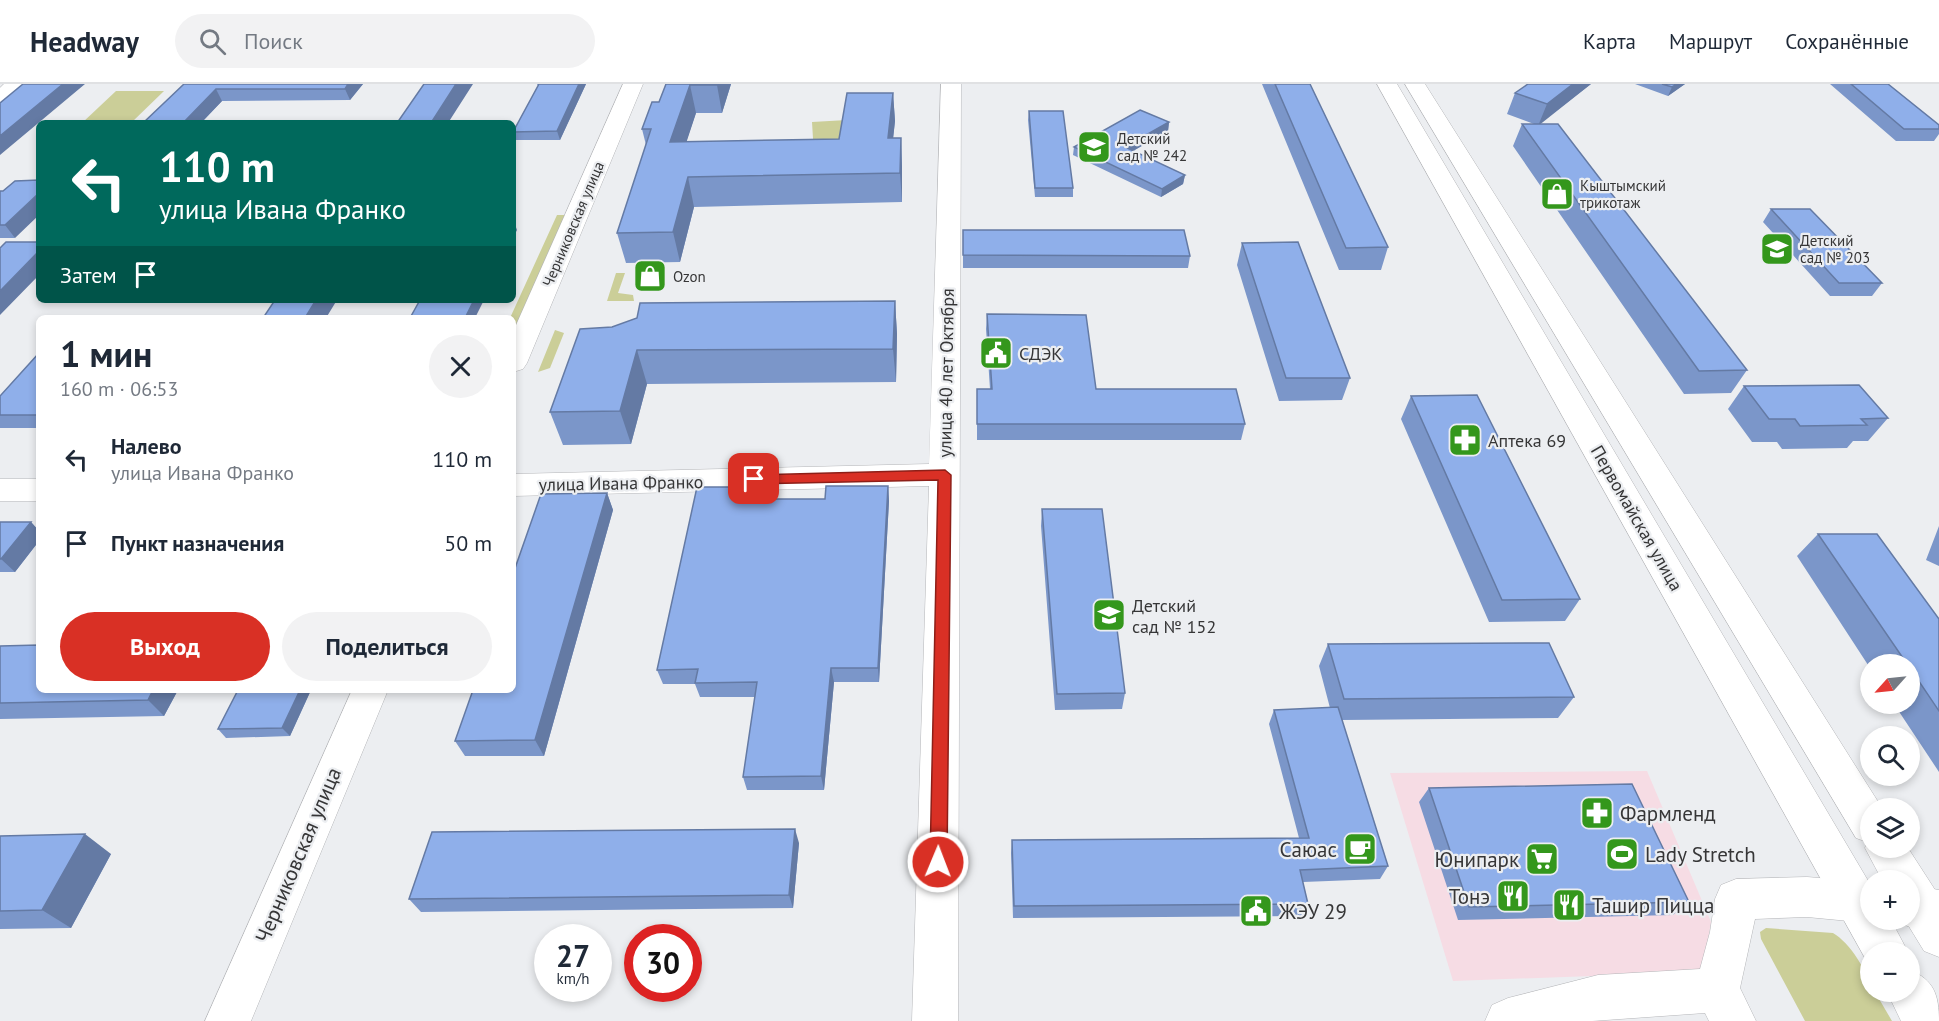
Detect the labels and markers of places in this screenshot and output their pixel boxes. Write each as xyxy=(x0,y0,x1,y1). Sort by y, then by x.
school or university icon: Детский сад № 242 xyxy=(1076,129,1112,165)
place label: Детский сад № 242 xyxy=(1117,129,1187,165)
shop icon: Кыштымский трикотаж xyxy=(1539,176,1575,212)
place label: Кыштымский трикотаж xyxy=(1580,176,1666,212)
school or university icon: Детский сад № 203 xyxy=(1759,231,1795,267)
place label: Детский сад № 203 xyxy=(1800,231,1870,267)
shop icon: Ozon xyxy=(632,258,668,294)
place label: Ozon xyxy=(673,267,706,286)
public building icon: СДЭК xyxy=(978,335,1014,371)
place label: СДЭК xyxy=(1019,342,1062,365)
pharmacy icon: Аптека 69 xyxy=(1447,422,1483,458)
place label: Аптека 69 xyxy=(1488,429,1566,452)
pin xyxy=(728,453,779,504)
place label: Детский сад № 152 xyxy=(1132,594,1216,638)
school or university icon: Детский сад № 152 xyxy=(1091,597,1127,633)
pharmacy icon: Фармленд xyxy=(1579,795,1615,831)
place label: Фармленд xyxy=(1620,800,1716,827)
cafe icon: Саюас xyxy=(1342,831,1378,867)
place label: Саюас xyxy=(1280,836,1337,863)
sports icon: Lady Stretch xyxy=(1604,836,1640,872)
supermarket icon: Юнипарк xyxy=(1524,841,1560,877)
place label: Lady Stretch xyxy=(1645,841,1756,868)
place label: Юнипарк xyxy=(1434,846,1519,873)
restaurant icon: Тонэ xyxy=(1495,878,1531,914)
place label: Тонэ xyxy=(1449,883,1490,910)
restaurant icon: Ташир Пицца xyxy=(1551,887,1587,923)
place label: Ташир Пицца xyxy=(1592,892,1714,919)
public building icon: ЖЭУ 29 xyxy=(1238,893,1274,929)
place label: ЖЭУ 29 xyxy=(1278,898,1347,925)

